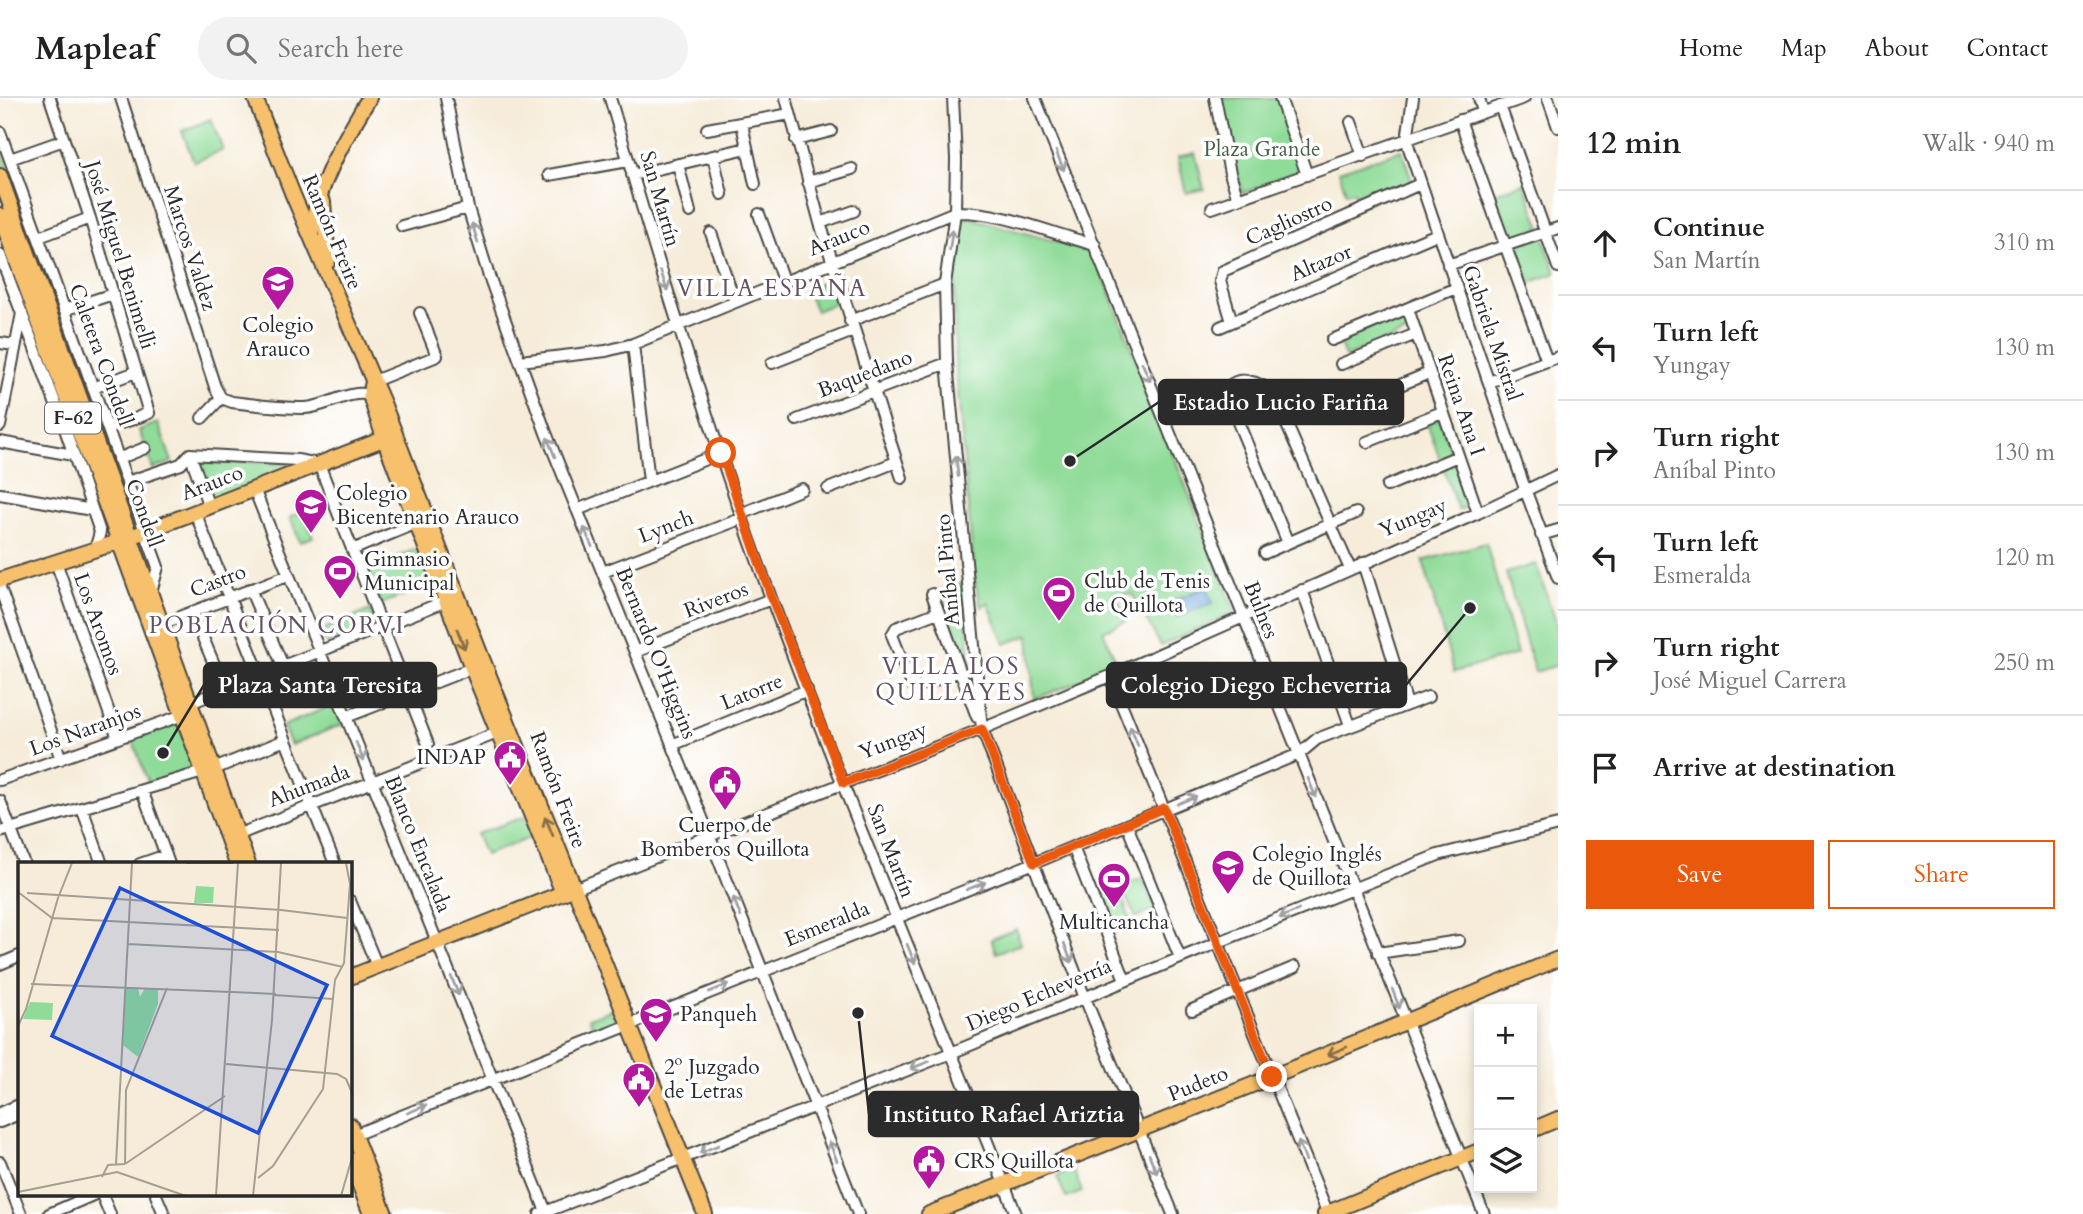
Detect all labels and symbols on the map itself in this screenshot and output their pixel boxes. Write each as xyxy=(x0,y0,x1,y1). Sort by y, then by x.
park label: Plaza Grande xyxy=(1204,135,1320,164)
street label: San Martín xyxy=(633,148,687,250)
one-way arrow xyxy=(1055,150,1068,171)
street label: José Miguel Benimelli xyxy=(77,154,163,353)
street label: Ramón Freire xyxy=(295,170,369,294)
street label: Marcos Valdez xyxy=(156,182,224,315)
street label: Cagliostro xyxy=(1241,189,1337,253)
street label: Arauco xyxy=(804,213,874,263)
one-way arrow xyxy=(468,222,481,244)
one-way arrow xyxy=(944,229,957,252)
street label: Altazor xyxy=(1286,237,1357,289)
street label: Gabriela Mistral xyxy=(1455,261,1529,405)
school or university icon: Colegio Arauco xyxy=(259,263,297,312)
one-way arrow xyxy=(659,269,672,291)
district label: VILLA ESPAÑA xyxy=(677,272,867,304)
street label: Caletera Condell xyxy=(62,280,140,430)
place label: Colegio Arauco xyxy=(242,311,314,364)
street label: Baquedano xyxy=(814,343,916,405)
street label: Reina Ana I xyxy=(1430,350,1492,460)
one-way arrow xyxy=(1140,361,1153,382)
callout: Estadio Lucio Fariña xyxy=(1159,380,1403,424)
text: Estadio Lucio Fariña xyxy=(1173,387,1389,418)
road number: F-62 xyxy=(45,402,101,434)
one-way arrow xyxy=(544,436,557,458)
route start xyxy=(705,437,736,468)
one-way arrow xyxy=(950,455,963,478)
street label: Arauco xyxy=(177,458,247,508)
street label: Condell xyxy=(118,475,170,551)
place label: Colegio Bicentenario Arauco xyxy=(336,479,519,532)
school or university icon: Colegio Bicentenario Arauco xyxy=(292,486,330,535)
street label: Yungay xyxy=(1375,491,1451,545)
street label: Lynch xyxy=(634,503,698,551)
street label: Aníbal Pinto xyxy=(929,513,967,627)
one-way arrow xyxy=(581,527,594,548)
place label: Gimnasio Municipal xyxy=(364,545,454,598)
sports icon: Gimnasio Municipal xyxy=(321,552,359,601)
street label: Castro xyxy=(186,557,250,605)
street label: Bernardo O'Higgins xyxy=(608,563,704,743)
place label: Club de Tenis de Quillota xyxy=(1084,567,1210,620)
street label: Los Aromos xyxy=(66,569,130,679)
sports icon: Club de Tenis de Quillota xyxy=(1040,574,1078,623)
street label: Riveros xyxy=(680,575,752,625)
street label: Bulnes xyxy=(1236,577,1286,643)
district label: POBLACIÓN CORVI xyxy=(149,609,405,641)
one-way arrow xyxy=(456,628,469,650)
district label: VILLA LOS QUILLAYES xyxy=(875,651,1027,708)
callout: Plaza Santa Teresita xyxy=(204,663,436,707)
callout: Colegio Diego Echeverria xyxy=(1107,663,1406,707)
street label: Latorre xyxy=(717,666,787,718)
text: Plaza Santa Teresita xyxy=(218,670,423,701)
text: Colegio Diego Echeverria xyxy=(1121,670,1392,701)
street label: Los Naranjos xyxy=(25,696,145,764)
street label: Yungay xyxy=(855,715,931,767)
one-way arrow xyxy=(1127,725,1140,747)
street label: Ramón Freire xyxy=(522,728,594,852)
public building icon: INDAP xyxy=(491,738,529,787)
one-way arrow xyxy=(355,740,368,762)
place label: INDAP xyxy=(416,743,486,772)
street label: Ahumada xyxy=(264,757,354,815)
public building icon: Cuerpo de Bomberos Quillota xyxy=(706,763,744,812)
street label: Blanco Encalada xyxy=(377,771,459,917)
one-way arrow xyxy=(1307,776,1320,798)
one-way arrow xyxy=(1175,792,1197,805)
street label: San Martín xyxy=(860,800,922,902)
place label: Cuerpo de Bomberos Quillota xyxy=(640,811,810,864)
one-way arrow xyxy=(542,815,555,837)
place label: Colegio Inglés de Quillota xyxy=(1252,840,1382,893)
school or university icon: Colegio Inglés de Quillota xyxy=(1209,847,1247,896)
sports icon: Multicancha xyxy=(1095,860,1133,909)
inset map xyxy=(18,862,352,1196)
one-way arrow xyxy=(965,878,987,891)
street label: Esmeralda xyxy=(780,894,874,954)
one-way arrow xyxy=(729,897,742,919)
place label: Multicancha xyxy=(1059,908,1169,937)
one-way arrow xyxy=(1279,908,1301,921)
one-way arrow xyxy=(1063,942,1075,963)
one-way arrow xyxy=(905,943,918,965)
street label: Diego Echeverría xyxy=(962,951,1116,1039)
one-way arrow xyxy=(449,974,462,996)
one-way arrow xyxy=(708,981,730,994)
one-way arrow xyxy=(1391,988,1404,1010)
school or university icon: Panqueh xyxy=(637,995,675,1044)
place label: Panqueh xyxy=(680,1000,758,1029)
one-way arrow xyxy=(1326,1045,1348,1058)
place label: 2º Juzgado de Letras xyxy=(664,1053,760,1106)
one-way arrow xyxy=(910,1059,931,1072)
street label: Pudeto xyxy=(1164,1059,1232,1109)
public building icon: 2º Juzgado de Letras xyxy=(620,1060,658,1109)
route end xyxy=(1256,1061,1287,1092)
callout: Instituto Rafael Ariztia xyxy=(869,1092,1138,1136)
text: Instituto Rafael Ariztia xyxy=(884,1099,1125,1130)
one-way arrow xyxy=(406,1102,428,1115)
one-way arrow xyxy=(825,1140,838,1162)
one-way arrow xyxy=(1295,1141,1308,1162)
public building icon: CRS Quillota xyxy=(910,1142,948,1191)
one-way arrow xyxy=(698,1143,720,1156)
place label: CRS Quillota xyxy=(954,1147,1074,1176)
one-way arrow xyxy=(1147,1153,1160,1174)

